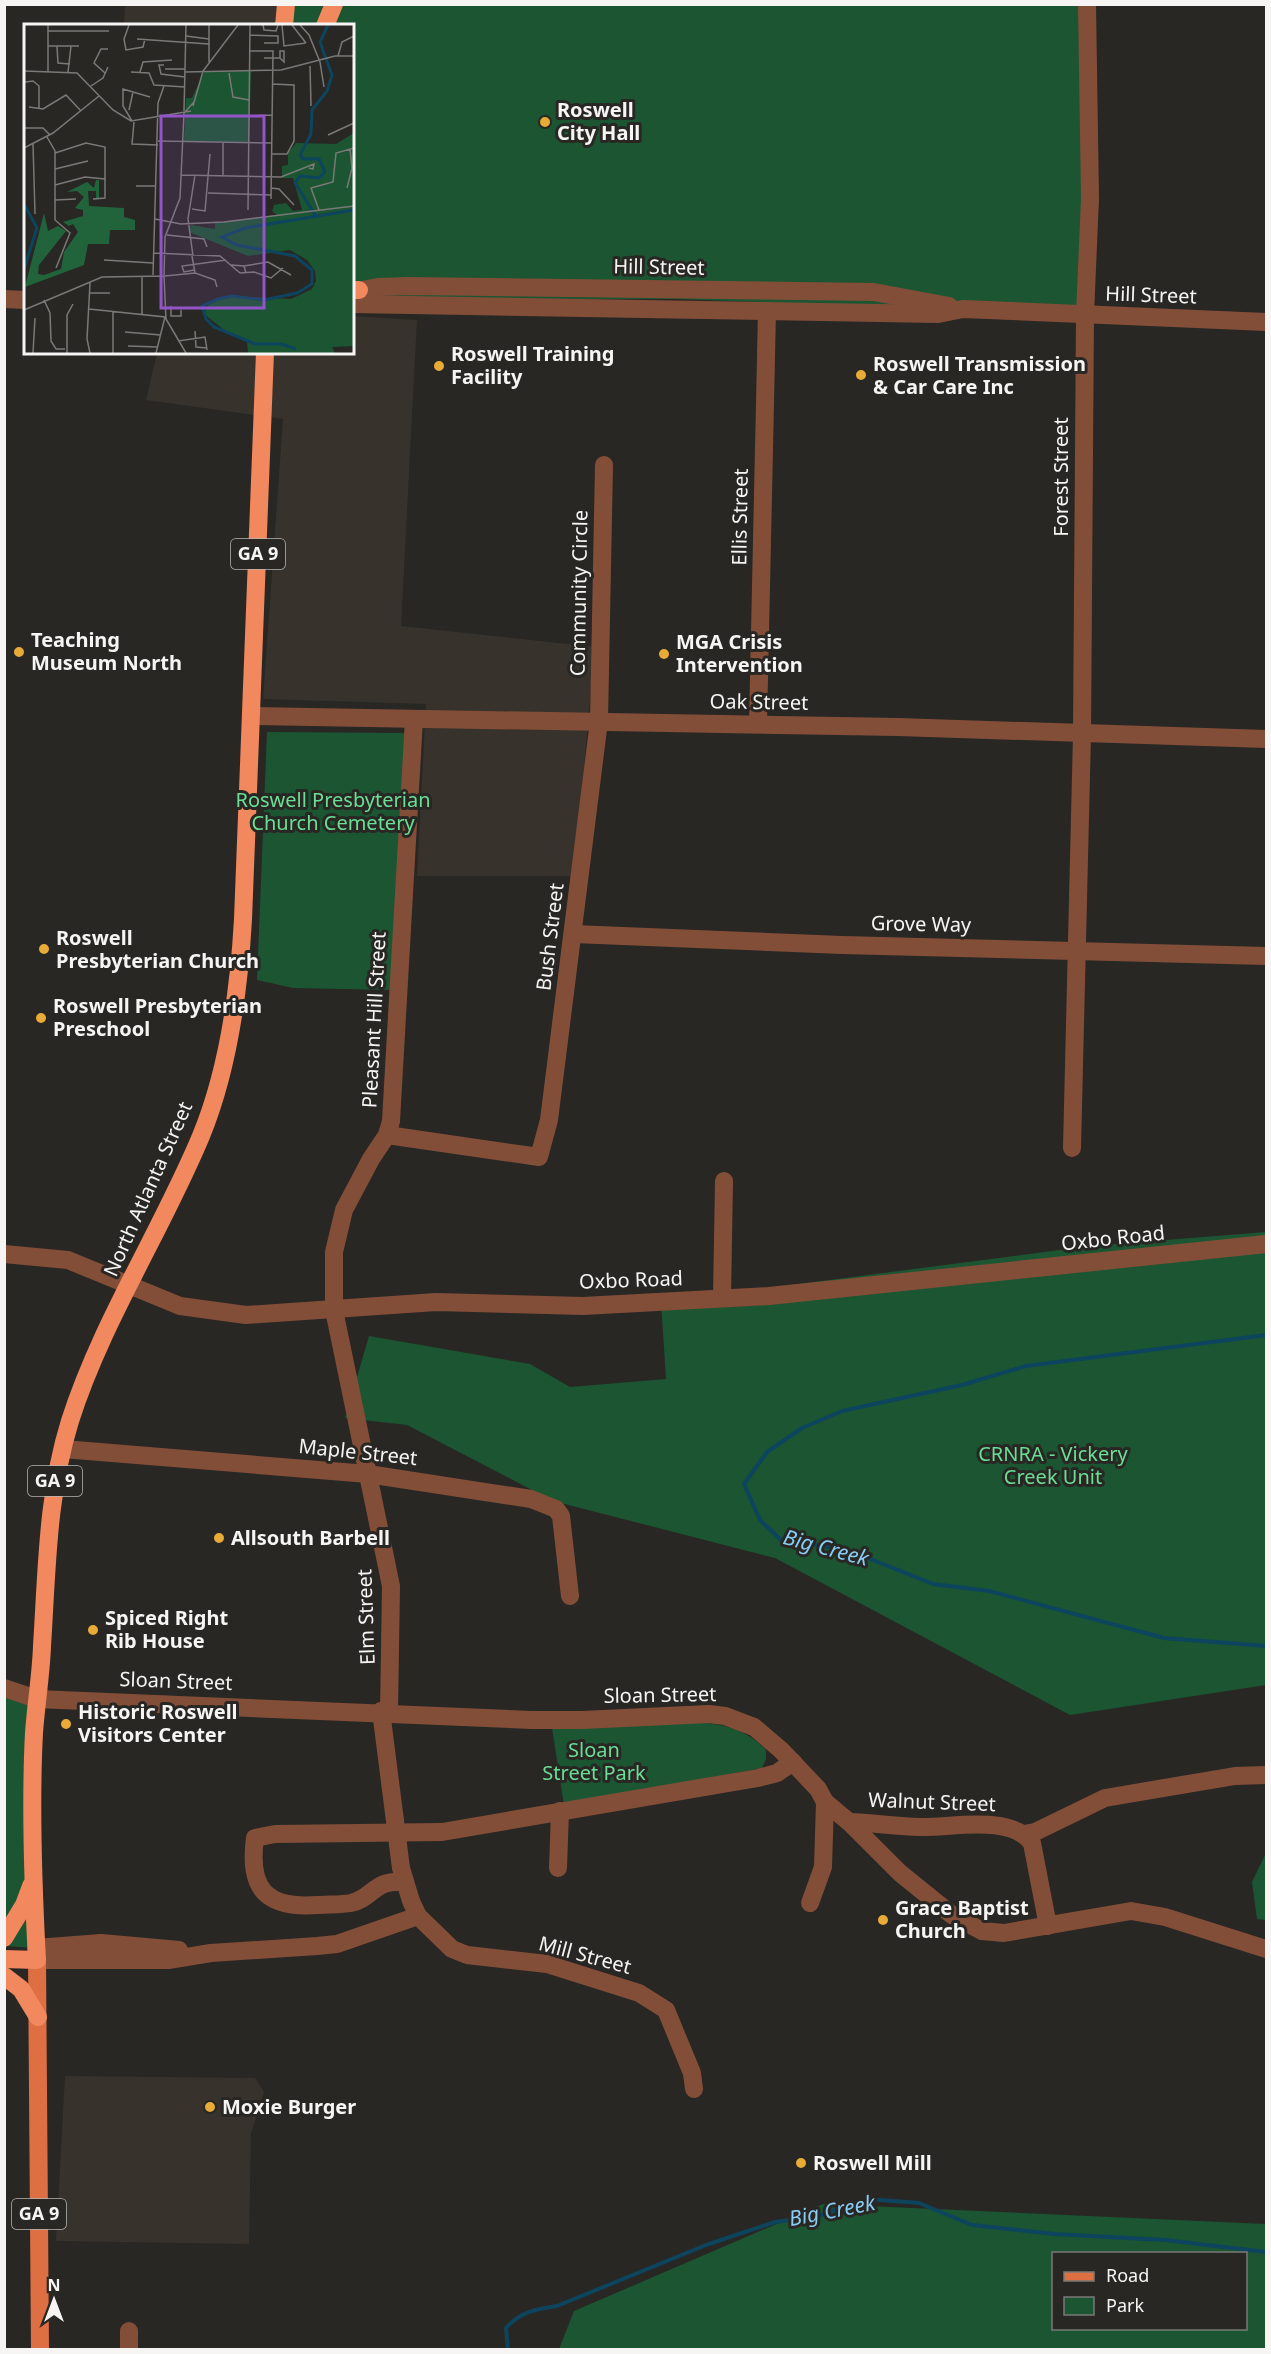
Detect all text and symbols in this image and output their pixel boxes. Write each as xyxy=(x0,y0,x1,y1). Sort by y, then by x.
inset map xyxy=(24,24,354,354)
place label: Roswell City Hall xyxy=(557,96,640,146)
marker: Roswell City Hall xyxy=(538,115,552,129)
street label: Hill Street xyxy=(613,252,705,281)
street label: Hill Street xyxy=(1105,279,1197,310)
place label: Roswell Training Facility xyxy=(451,340,615,390)
place label: Roswell Transmission & Car Care Inc xyxy=(873,350,1086,400)
marker: Roswell Training Facility xyxy=(432,359,446,373)
marker: Roswell Transmission & Car Care Inc xyxy=(854,368,868,382)
street label: Forest Street xyxy=(1047,417,1074,537)
street label: Ellis Street xyxy=(725,468,754,566)
street label: Community Circle xyxy=(564,510,593,676)
road number: GA 9 xyxy=(231,539,285,569)
place label: Teaching Museum North xyxy=(31,626,182,676)
place label: MGA Crisis Intervention xyxy=(676,628,803,678)
marker: Teaching Museum North xyxy=(12,645,26,659)
marker: MGA Crisis Intervention xyxy=(657,647,671,661)
street label: Oak Street xyxy=(709,687,809,716)
park label: Roswell Presbyterian Church Cemetery xyxy=(235,786,431,836)
street label: Bush Street xyxy=(530,882,570,992)
street label: Grove Way xyxy=(871,909,972,938)
place label: Roswell Presbyterian Church xyxy=(56,924,259,974)
street label: Pleasant Hill Street xyxy=(355,931,392,1109)
marker: Roswell Presbyterian Church xyxy=(37,942,51,956)
place label: Roswell Presbyterian Preschool xyxy=(53,992,262,1042)
marker: Roswell Presbyterian Preschool xyxy=(34,1011,48,1025)
street label: North Atlanta Street xyxy=(97,1097,198,1280)
street label: Oxbo Road xyxy=(1060,1219,1166,1256)
street label: Oxbo Road xyxy=(579,1264,683,1295)
street label: Maple Street xyxy=(297,1432,419,1471)
park label: CRNRA - Vickery Creek Unit xyxy=(978,1440,1129,1490)
road number: GA 9 xyxy=(28,1466,82,1496)
water label: Big Creek xyxy=(780,1522,874,1572)
place label: Allsouth Barbell xyxy=(231,1524,390,1551)
marker: Allsouth Barbell xyxy=(212,1531,226,1545)
street label: Elm Street xyxy=(350,1569,381,1665)
place label: Spiced Right Rib House xyxy=(105,1604,228,1654)
marker: Spiced Right Rib House xyxy=(86,1623,100,1637)
street label: Sloan Street xyxy=(119,1665,233,1696)
street label: Sloan Street xyxy=(603,1680,717,1709)
place label: Historic Roswell Visitors Center xyxy=(78,1698,238,1748)
marker: Historic Roswell Visitors Center xyxy=(59,1717,73,1731)
park label: Sloan Street Park xyxy=(542,1736,646,1786)
street label: Walnut Street xyxy=(868,1786,996,1817)
place label: Grace Baptist Church xyxy=(895,1894,1029,1944)
marker: Grace Baptist Church xyxy=(876,1913,890,1927)
street label: Mill Street xyxy=(536,1929,634,1980)
place label: Moxie Burger xyxy=(222,2093,356,2120)
marker: Moxie Burger xyxy=(203,2100,217,2114)
place label: Roswell Mill xyxy=(813,2149,932,2176)
marker: Roswell Mill xyxy=(794,2156,808,2170)
water label: Big Creek xyxy=(786,2188,879,2232)
road number: GA 9 xyxy=(12,2199,66,2229)
legend xyxy=(1052,2252,1247,2330)
text: Road xyxy=(1106,2263,1149,2287)
north arrow xyxy=(24,2270,84,2330)
text: N xyxy=(47,2274,61,2296)
text: Park xyxy=(1106,2293,1144,2317)

